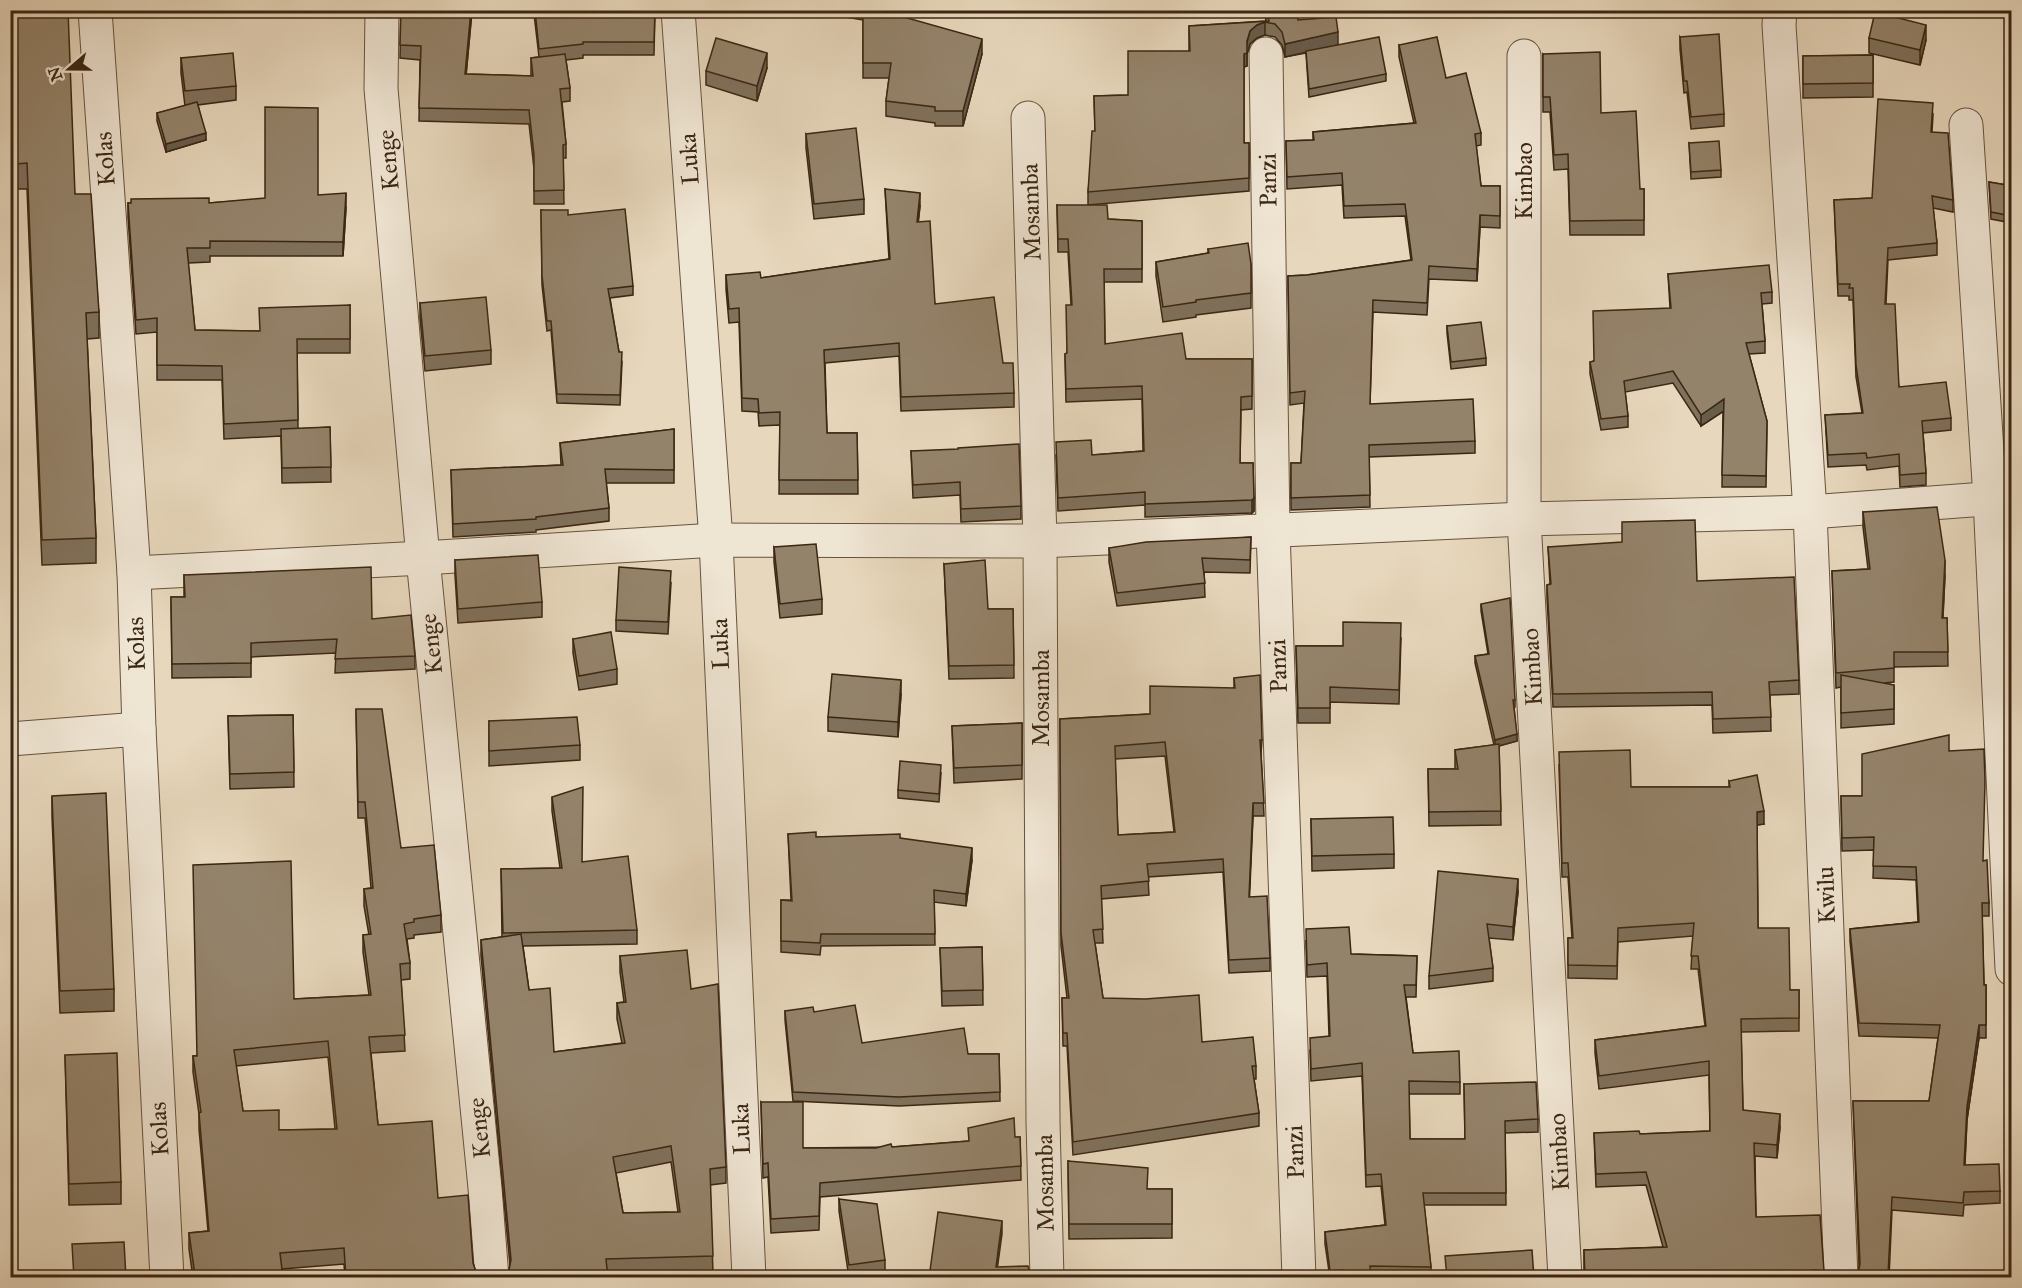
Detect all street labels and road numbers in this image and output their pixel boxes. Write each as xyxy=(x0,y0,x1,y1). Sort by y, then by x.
street label: Kenge xyxy=(370,128,406,192)
street label: Kolas xyxy=(88,131,122,187)
street label: Luka xyxy=(672,131,706,186)
street label: Kimbao xyxy=(1509,142,1539,220)
street label: Panzi xyxy=(1253,152,1283,207)
street label: Mosamba xyxy=(1014,162,1048,261)
street label: Kenge xyxy=(413,612,449,676)
street label: Kolas xyxy=(120,616,152,672)
street label: Luka xyxy=(704,617,736,670)
street label: Kimbao xyxy=(1515,627,1549,707)
street label: Panzi xyxy=(1262,638,1294,694)
street label: Mosamba xyxy=(1026,648,1056,747)
street label: Kwilu xyxy=(1810,865,1842,924)
street label: Kenge xyxy=(461,1096,497,1160)
street label: Kolas xyxy=(143,1101,175,1157)
street label: Luka xyxy=(725,1102,757,1155)
street label: Kimbao xyxy=(1542,1112,1576,1192)
street label: Panzi xyxy=(1279,1124,1311,1180)
street label: Mosamba xyxy=(1029,1133,1061,1232)

